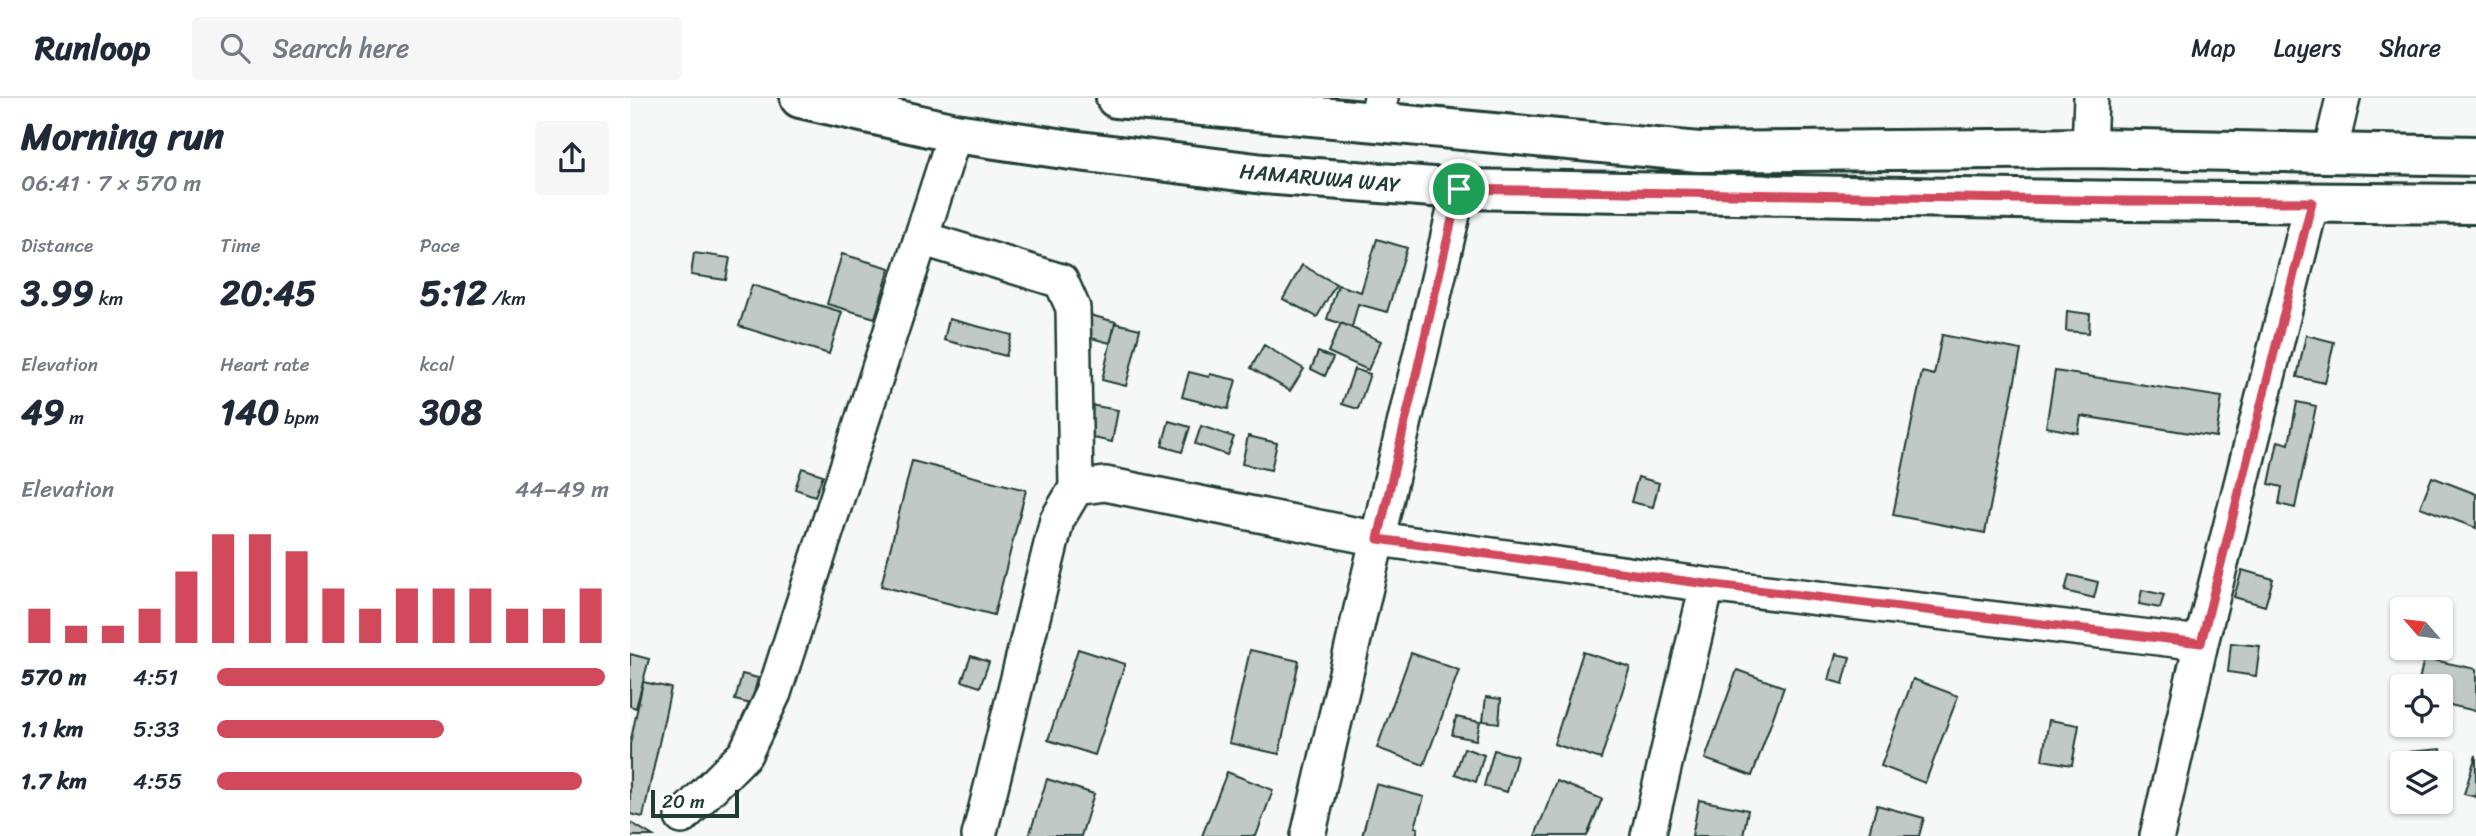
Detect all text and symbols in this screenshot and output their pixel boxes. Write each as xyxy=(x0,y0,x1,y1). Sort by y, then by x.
search box xyxy=(192,17,682,80)
text: Runloop xyxy=(35,19,150,77)
text: Search here xyxy=(272,25,409,71)
text: Map xyxy=(2191,27,2236,69)
text: Layers xyxy=(2274,27,2341,69)
text: Share xyxy=(2379,27,2441,69)
icon: search xyxy=(216,29,254,67)
text: Morning run xyxy=(21,103,224,170)
button: share xyxy=(535,121,609,195)
street label: HAMARUWA WAY xyxy=(1238,152,1402,204)
pin xyxy=(1429,159,1489,219)
text: 06:41 · 7 × 570 m xyxy=(21,163,201,204)
icon: arrive xyxy=(1440,170,1478,208)
text: Distance xyxy=(21,229,93,262)
text: Time xyxy=(220,229,261,262)
text: Pace xyxy=(420,229,460,262)
text: 3.99 xyxy=(21,262,94,324)
text: 20:45 xyxy=(220,262,316,324)
text: 5:12 xyxy=(420,262,487,324)
text: km xyxy=(94,282,123,315)
text: /km xyxy=(487,282,526,315)
text: Elevation xyxy=(21,348,98,381)
text: Heart rate xyxy=(220,348,310,381)
text: kcal xyxy=(420,348,454,381)
text: 49 xyxy=(21,381,64,443)
text: 140 xyxy=(220,381,279,443)
text: 308 xyxy=(420,381,482,443)
text: m xyxy=(64,401,84,434)
text: bpm xyxy=(279,401,319,434)
text: Elevation xyxy=(21,469,114,510)
text: 44–49 m xyxy=(515,469,609,510)
north arrow xyxy=(2390,597,2454,660)
map controls xyxy=(2390,597,2453,814)
text: 570 m xyxy=(21,657,86,698)
text: 4:51 xyxy=(133,657,178,698)
button: locate xyxy=(2390,674,2453,737)
text: 1.1 km xyxy=(21,709,84,750)
text: 5:33 xyxy=(133,709,179,750)
button: layers xyxy=(2390,751,2453,814)
text: 1.7 km xyxy=(21,761,87,802)
text: 4:55 xyxy=(133,761,182,802)
text: 20 m xyxy=(662,785,705,818)
scale bar xyxy=(651,787,738,819)

